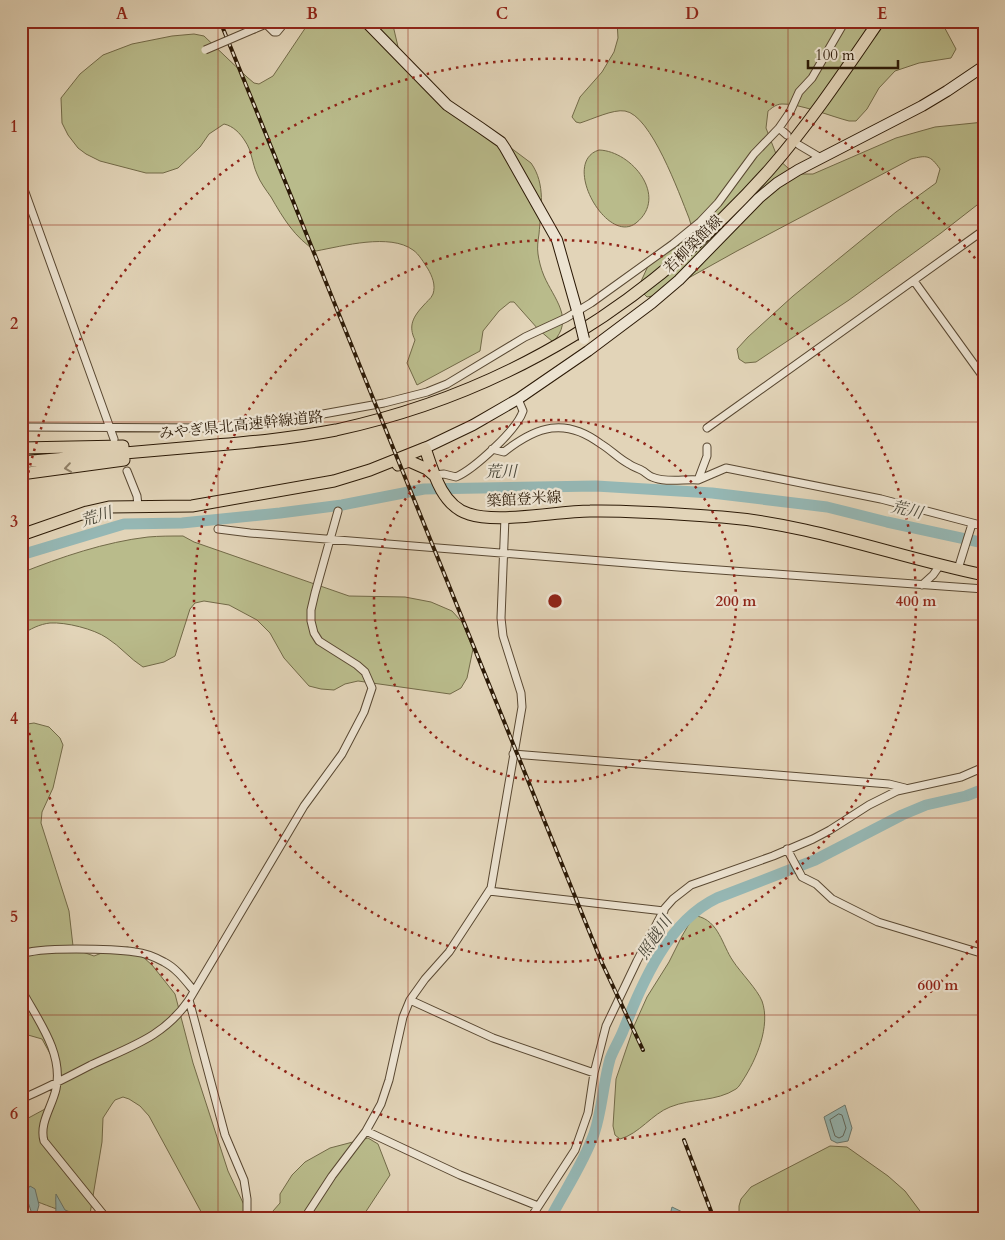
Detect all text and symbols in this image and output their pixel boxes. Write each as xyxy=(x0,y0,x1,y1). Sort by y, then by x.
text: A xyxy=(116,3,128,25)
text: B xyxy=(306,3,318,25)
text: C xyxy=(496,3,508,25)
text: D xyxy=(685,3,699,25)
text: E xyxy=(877,3,887,25)
scale bar xyxy=(808,38,898,70)
text: 100 m xyxy=(815,45,855,65)
text: 1 xyxy=(10,116,18,138)
street label: 若柳築館線 xyxy=(659,210,727,278)
text: 2 xyxy=(10,313,18,335)
street label: みやぎ県北高速幹線道路 xyxy=(158,406,324,444)
water label: 荒川 xyxy=(485,461,519,483)
one-way arrow xyxy=(64,462,72,473)
street label: 築館登米線 xyxy=(486,487,562,511)
water label: 荒川 xyxy=(889,496,927,525)
water label: 荒川 xyxy=(78,501,117,532)
text: 3 xyxy=(10,511,18,533)
text: 200 m xyxy=(716,591,757,611)
text: 400 m xyxy=(896,591,937,611)
centre of rings xyxy=(546,592,564,610)
text: 4 xyxy=(10,708,18,730)
text: 5 xyxy=(10,906,18,928)
water label: 照越川 xyxy=(632,910,678,964)
text: 600 m xyxy=(918,975,959,995)
text: 6 xyxy=(10,1103,18,1125)

